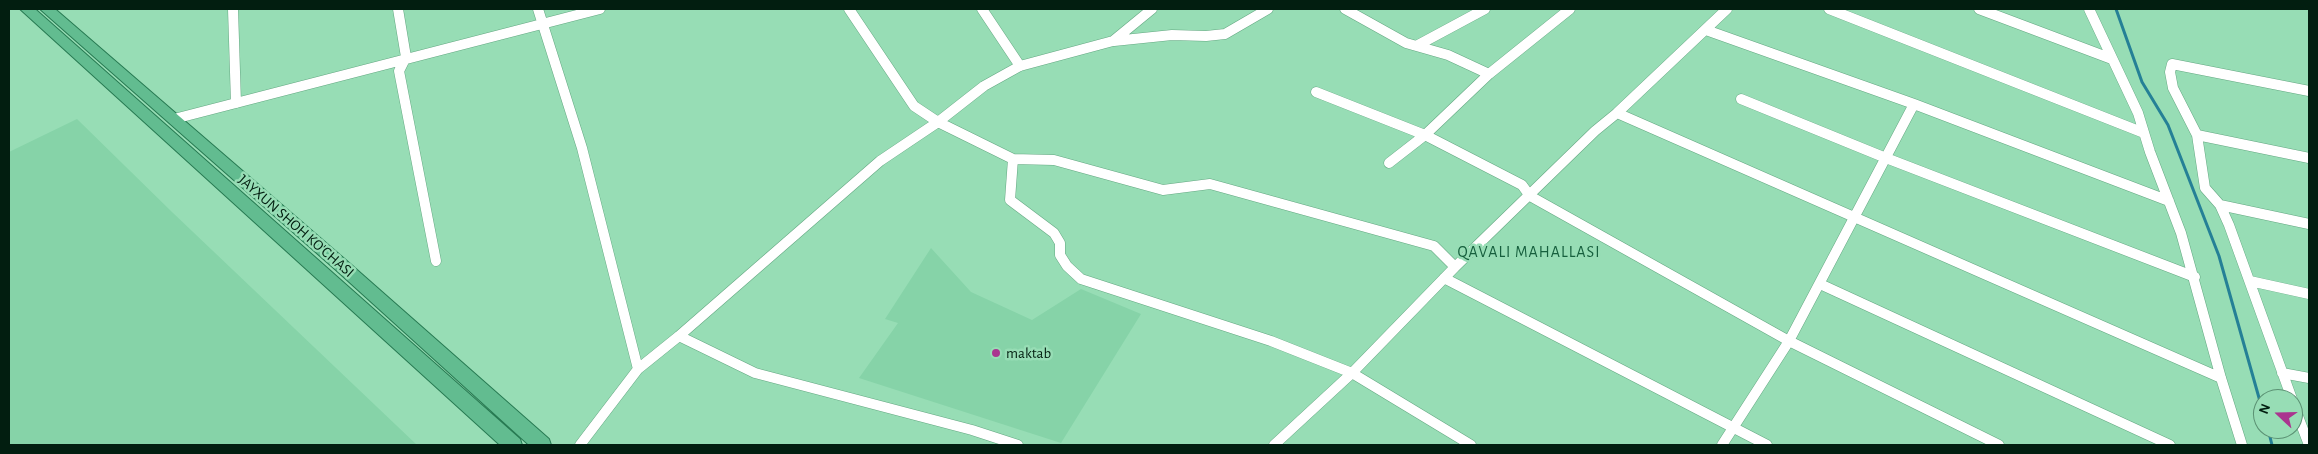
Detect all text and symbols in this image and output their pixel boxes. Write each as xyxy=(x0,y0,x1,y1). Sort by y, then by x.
street label: JAYXUN SHOH KO'CHASI xyxy=(234,171,358,281)
district label: QAVALI MAHALLASI xyxy=(1456,242,1602,262)
place label: maktab xyxy=(1006,344,1051,362)
marker: maktab xyxy=(990,347,1002,359)
north arrow xyxy=(2253,389,2303,439)
text: N xyxy=(2257,402,2273,416)

